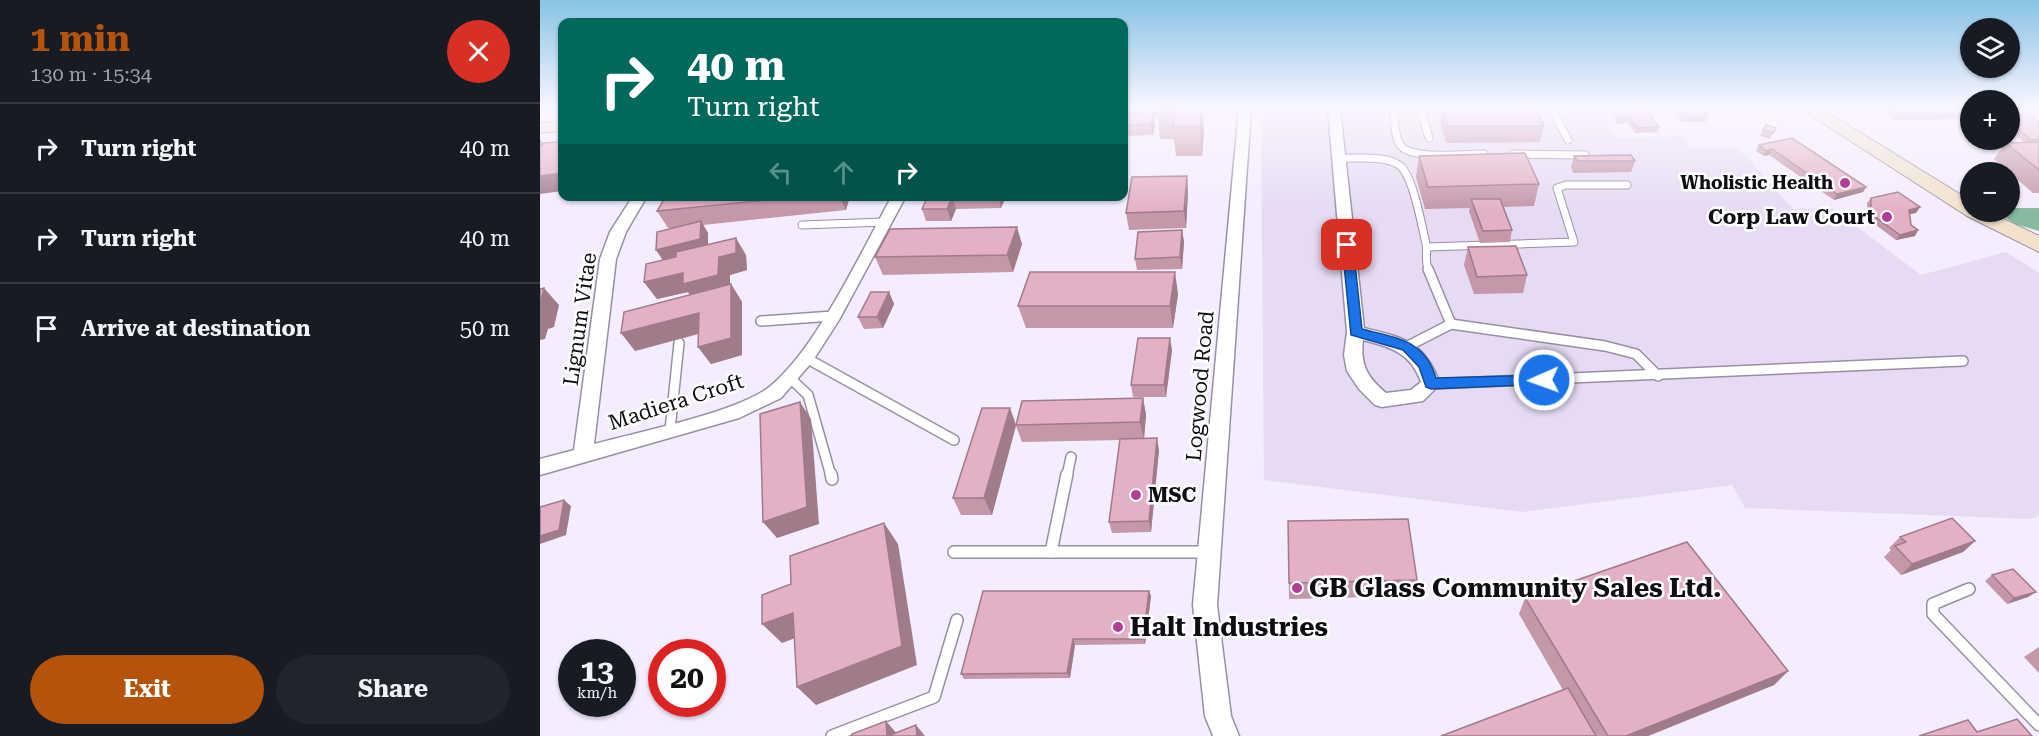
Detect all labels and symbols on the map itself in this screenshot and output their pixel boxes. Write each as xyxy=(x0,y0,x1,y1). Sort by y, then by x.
place label: Wholistic Health xyxy=(1680,172,1833,193)
marker: Wholistic Health xyxy=(1838,176,1852,190)
place label: Corp Law Court xyxy=(1708,205,1875,229)
marker: Corp Law Court xyxy=(1880,210,1894,224)
pin xyxy=(1321,219,1372,270)
street label: Lignum Vitae xyxy=(559,251,601,387)
street label: Logwood Road xyxy=(1181,309,1219,462)
position arrow xyxy=(1512,348,1576,412)
street label: Madiera Croft xyxy=(605,369,747,435)
place label: MSC xyxy=(1148,483,1196,507)
marker: MSC xyxy=(1129,488,1143,502)
place label: GB Glass Community Sales Ltd. xyxy=(1309,573,1721,603)
marker: GB Glass Community Sales Ltd. xyxy=(1290,581,1304,595)
place label: Halt Industries xyxy=(1130,612,1328,642)
marker: Halt Industries xyxy=(1111,620,1125,634)
speed limit sign: 20 xyxy=(648,639,726,717)

